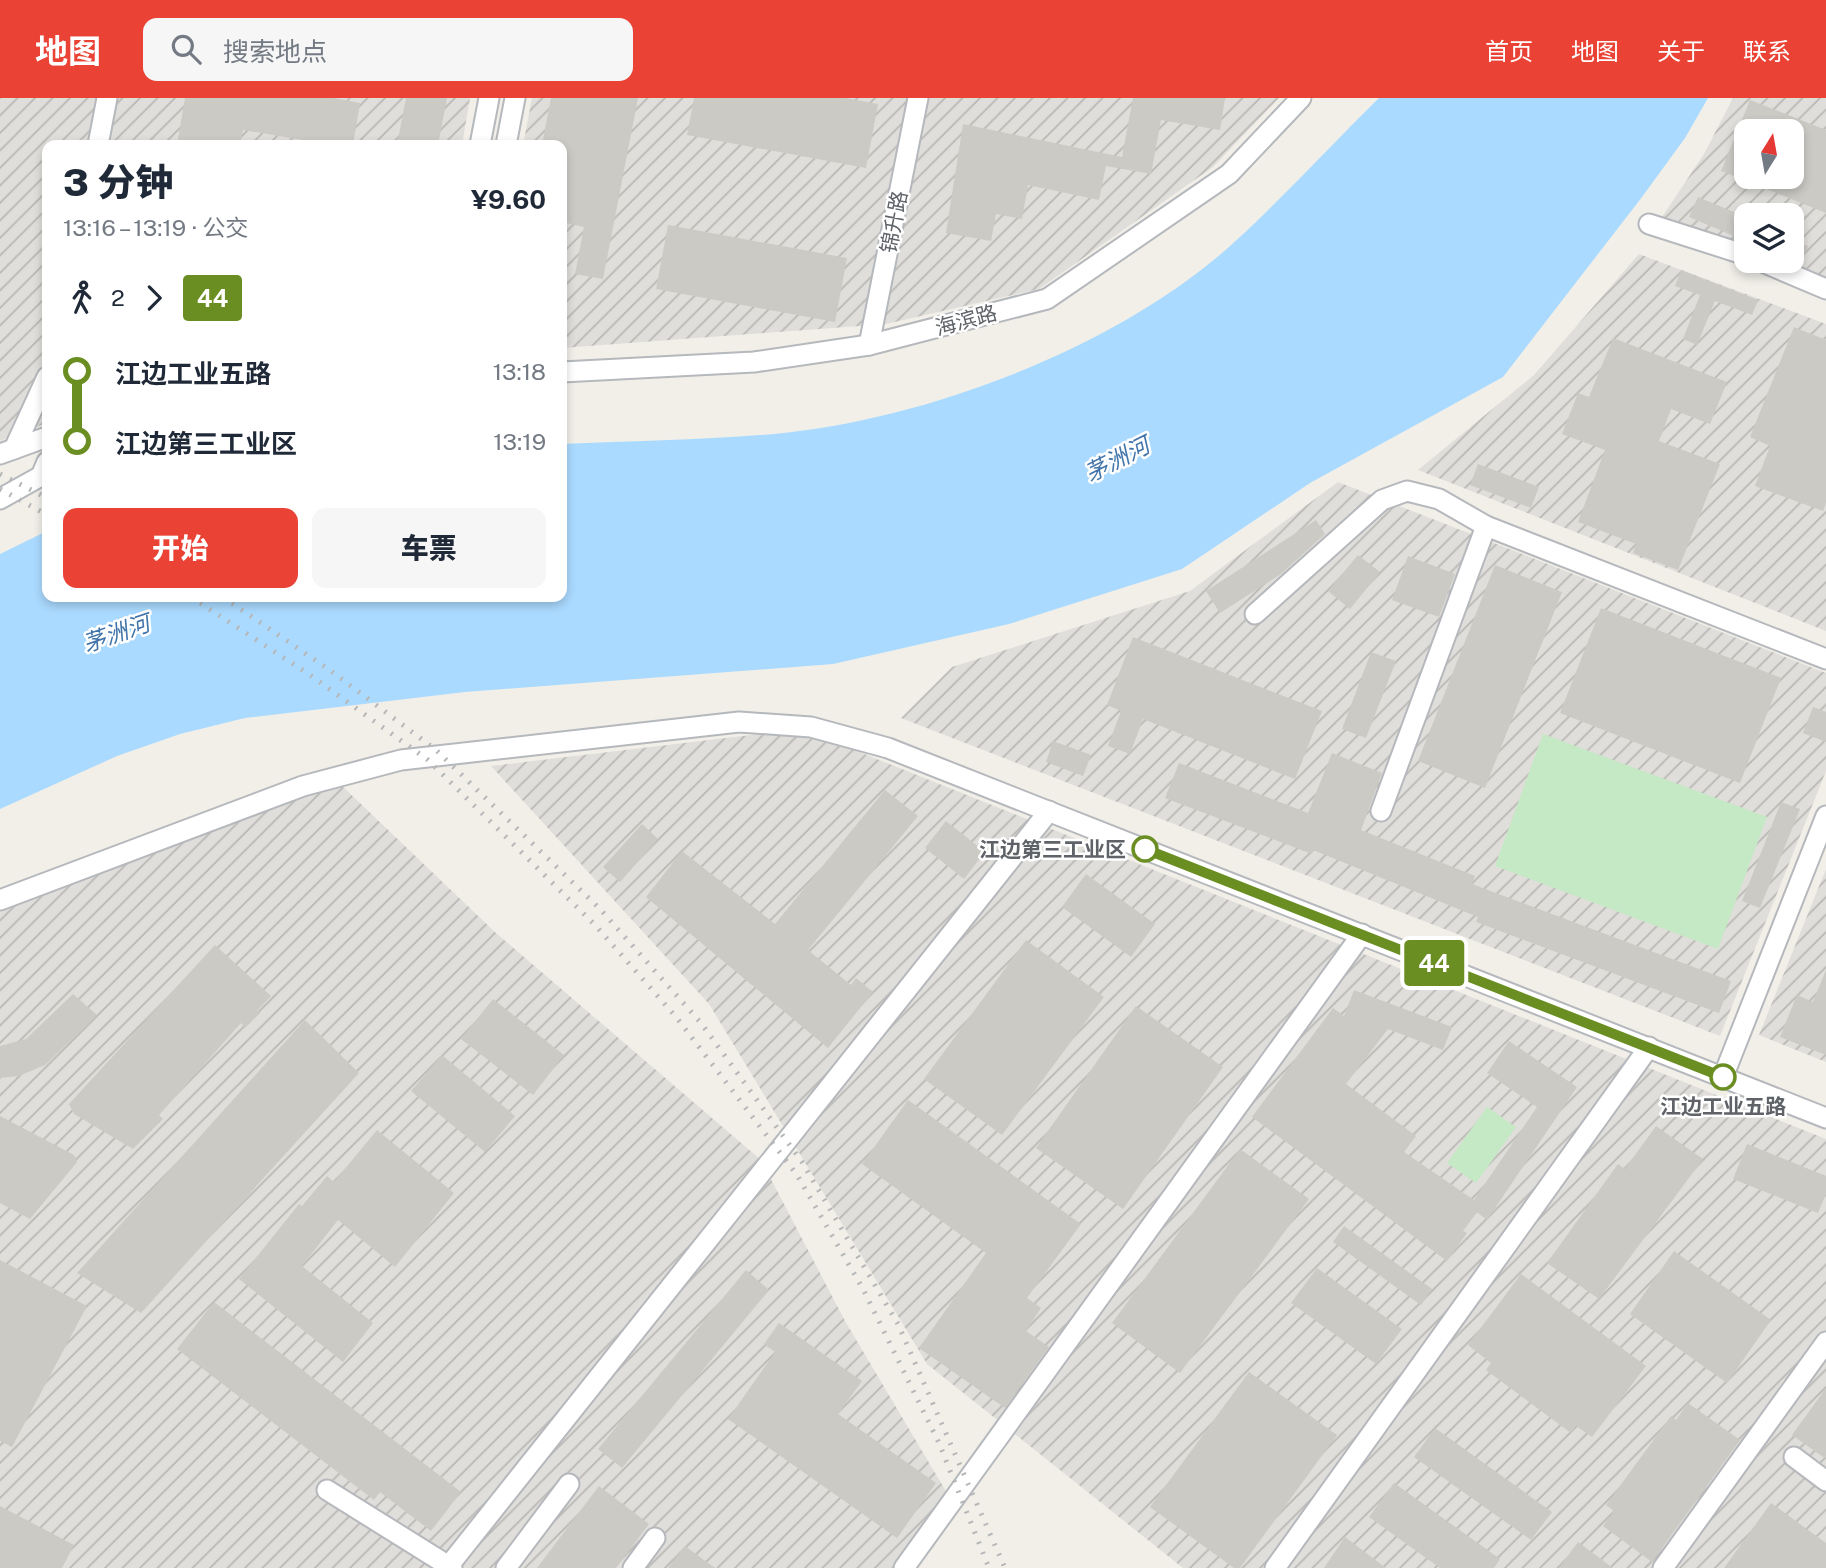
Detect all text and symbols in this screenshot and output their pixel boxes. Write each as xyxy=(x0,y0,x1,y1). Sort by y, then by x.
search box xyxy=(143,18,633,81)
icon: search xyxy=(167,30,205,68)
text: 地图 xyxy=(35,32,101,70)
text: 搜索地点 xyxy=(223,36,327,67)
text: 首页 xyxy=(1485,37,1533,65)
text: 地图 xyxy=(1571,37,1619,65)
text: 关于 xyxy=(1657,37,1705,65)
text: 联系 xyxy=(1743,37,1791,65)
north arrow xyxy=(1734,119,1804,189)
map controls xyxy=(1734,119,1804,273)
text: 3 分钟 xyxy=(63,160,173,205)
text: ¥9.60 xyxy=(471,184,546,215)
street label: 锦升路 xyxy=(876,189,912,255)
button: layers xyxy=(1734,203,1804,273)
text: 13:16 – 13:19 · 公交 xyxy=(63,214,248,241)
icon: walk xyxy=(63,279,101,317)
icon: forward xyxy=(135,279,173,317)
text: 2 xyxy=(111,284,125,311)
text: 44 xyxy=(197,284,228,312)
street label: 海滨路 xyxy=(932,300,1000,340)
text: 江边工业五路 xyxy=(115,358,271,389)
text: 13:18 xyxy=(493,358,546,385)
text: 江边第三工业区 xyxy=(115,428,297,459)
text: 13:19 xyxy=(493,428,546,455)
water label: 茅洲河 xyxy=(1080,429,1157,487)
button: 开始 xyxy=(63,508,298,588)
button: 车票 xyxy=(312,508,546,588)
water label: 茅洲河 xyxy=(79,608,157,657)
marker: 江边第三工业区 xyxy=(1132,836,1158,862)
place label: 江边第三工业区 xyxy=(979,837,1126,862)
line badge: 44 xyxy=(1402,940,1466,986)
text: 44 xyxy=(1418,949,1450,977)
marker: 江边工业五路 xyxy=(1710,1064,1736,1090)
place label: 江边工业五路 xyxy=(1660,1094,1786,1119)

